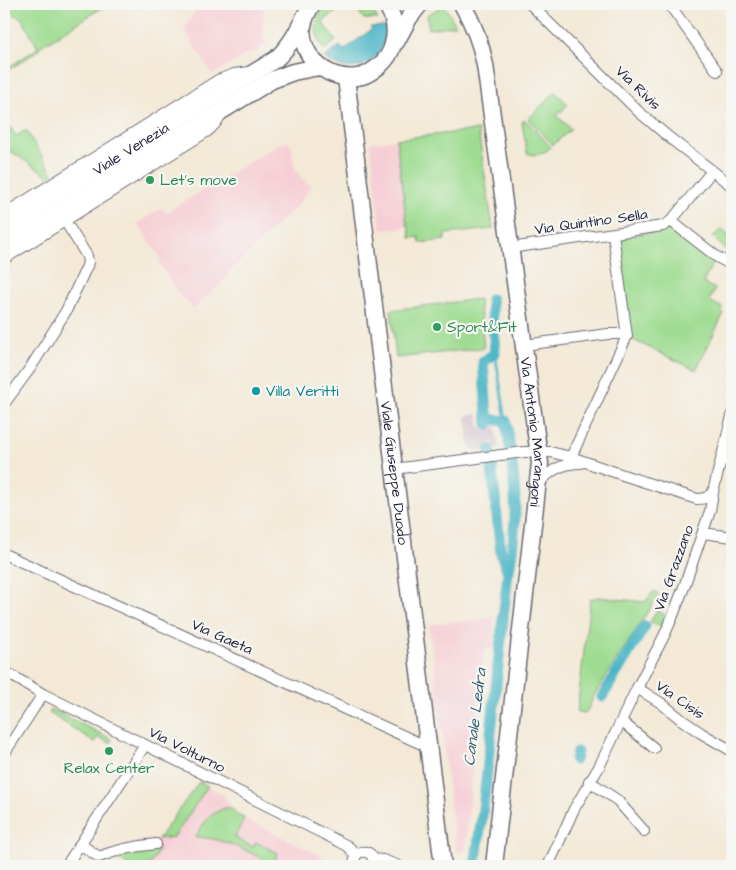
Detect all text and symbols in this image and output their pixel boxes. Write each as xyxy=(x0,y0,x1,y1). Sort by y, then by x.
street label: Via Rivis xyxy=(611,61,666,115)
street label: Viale Venezia xyxy=(89,117,173,180)
place label: Let's move xyxy=(160,170,237,191)
marker: Let's move xyxy=(144,174,156,186)
street label: Via Quintino Sella xyxy=(533,204,649,240)
place label: Sport&Fit xyxy=(447,317,517,338)
marker: Sport&Fit xyxy=(431,321,443,333)
street label: Via Antonio Marangoni xyxy=(515,356,551,509)
place label: Villa Veritti xyxy=(266,381,339,402)
marker: Villa Veritti xyxy=(250,385,262,397)
street label: Viale Giuseppe Duodo xyxy=(375,400,414,547)
street label: Via Grazzano xyxy=(649,522,699,614)
street label: Via Gaeta xyxy=(188,614,256,660)
water label: Canale Ledra xyxy=(458,666,492,767)
street label: Via Cisis xyxy=(651,675,709,725)
street label: Via Volturno xyxy=(145,722,229,779)
marker: Relax Center xyxy=(103,745,115,757)
place label: Relax Center xyxy=(64,758,154,779)

